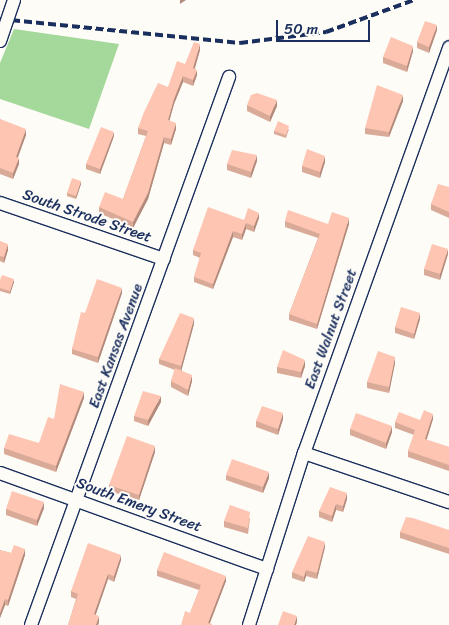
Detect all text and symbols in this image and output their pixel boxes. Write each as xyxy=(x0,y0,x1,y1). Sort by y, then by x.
scale bar xyxy=(279,10,373,42)
text: 50 m xyxy=(284,16,318,42)
street label: South Strode Street xyxy=(20,185,154,247)
street label: East Walnut Street xyxy=(301,267,361,391)
street label: East Kansas Avenue xyxy=(85,282,147,410)
street label: South Emery Street xyxy=(74,474,204,536)

